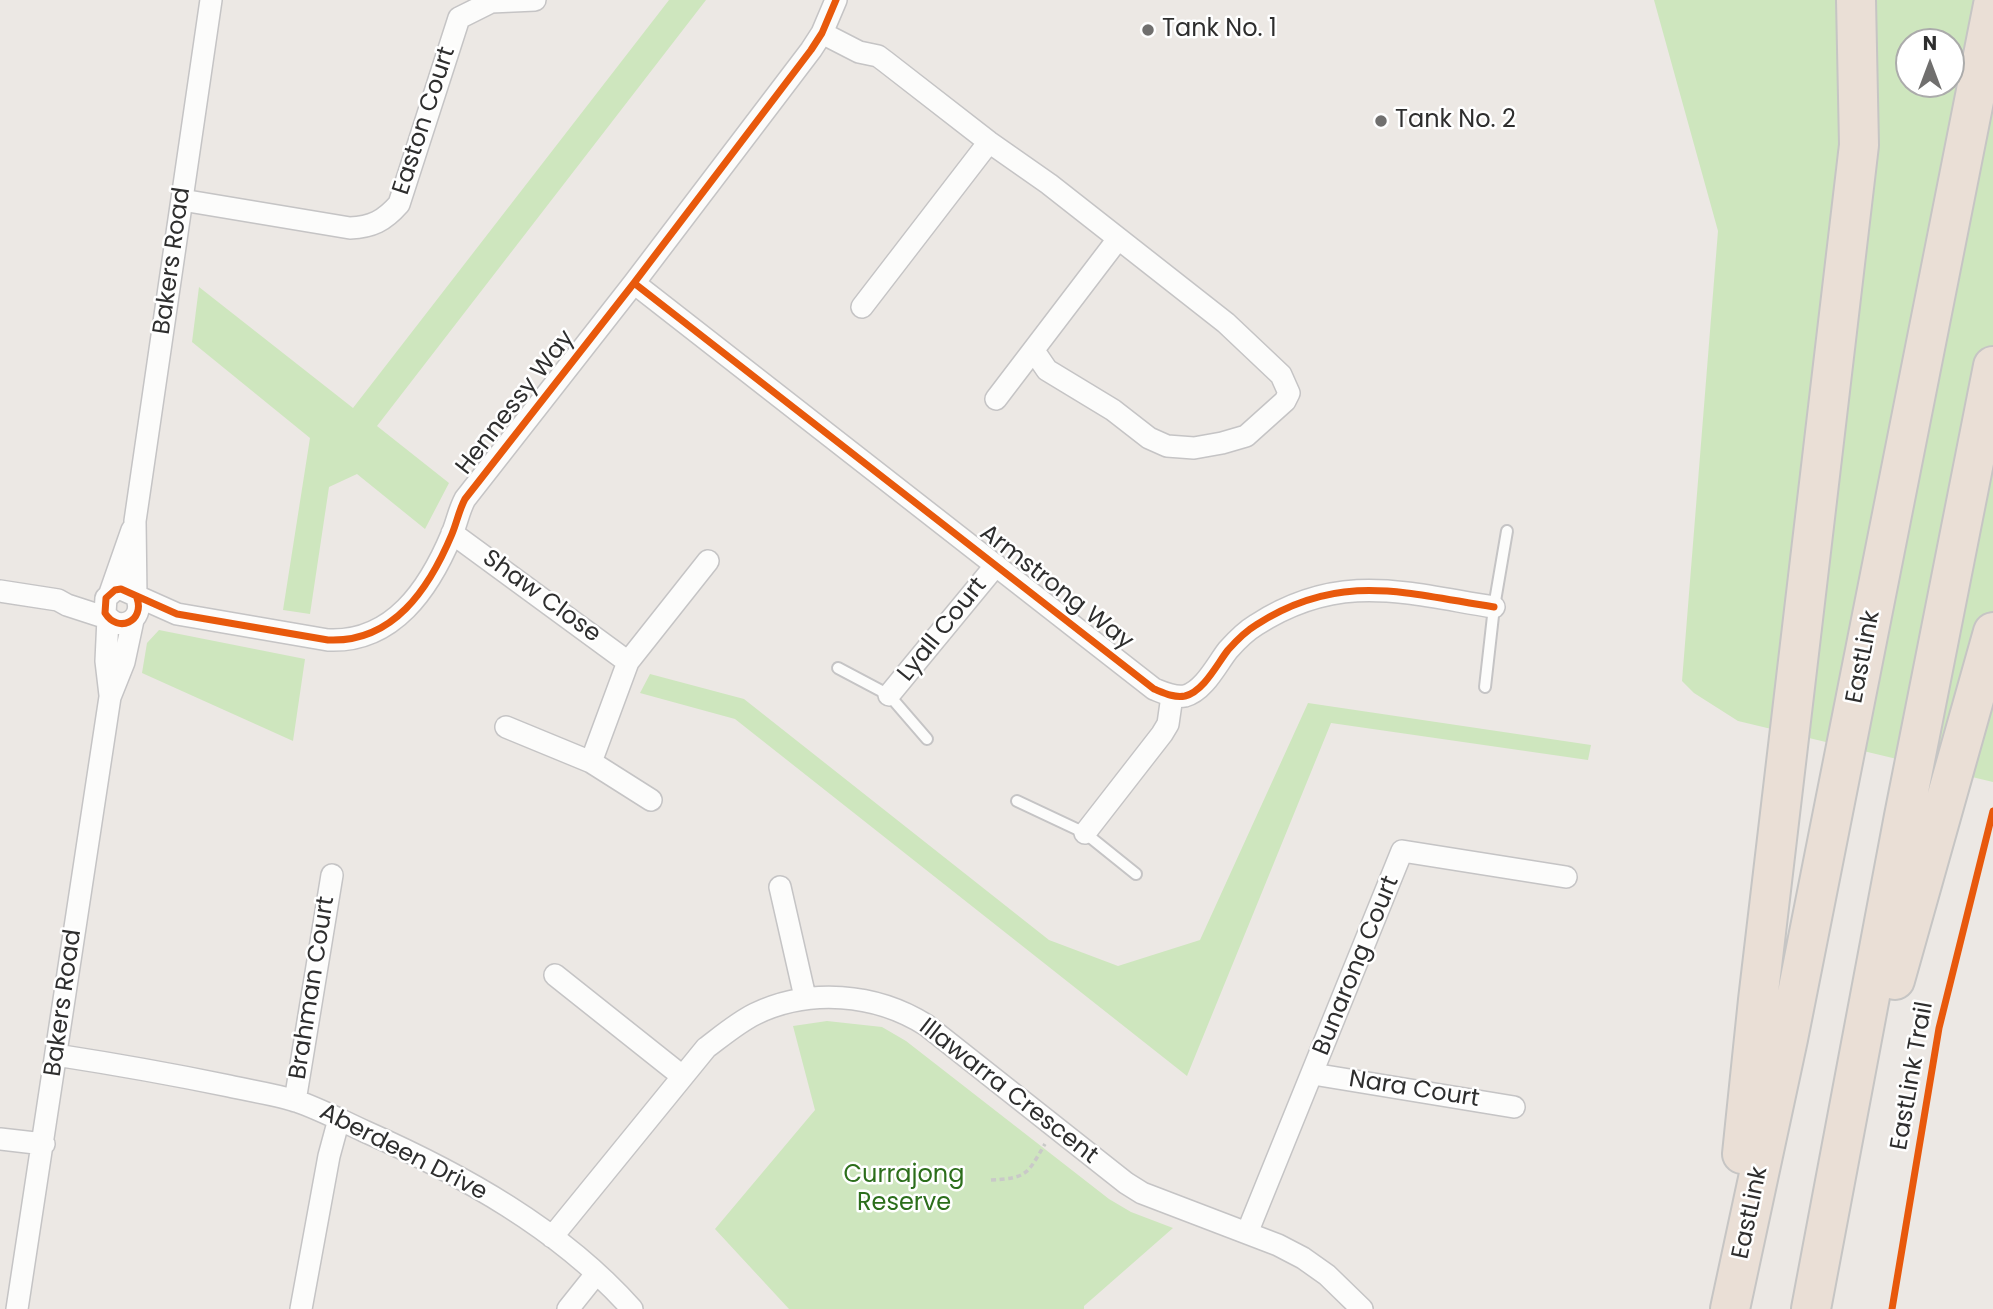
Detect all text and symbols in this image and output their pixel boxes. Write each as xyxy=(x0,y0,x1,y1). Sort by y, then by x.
place label: Tank No. 1 xyxy=(1162,16,1277,44)
marker: Tank No. 1 xyxy=(1140,22,1156,38)
north arrow xyxy=(1895,28,1965,98)
text: N xyxy=(1923,30,1937,57)
street label: Easton Court xyxy=(388,43,462,199)
place label: Tank No. 2 xyxy=(1395,107,1516,135)
marker: Tank No. 2 xyxy=(1373,113,1389,129)
street label: Bakers Road xyxy=(148,185,198,337)
street label: Hennessy Way xyxy=(451,325,581,481)
street label: Armstrong Way xyxy=(974,519,1138,657)
street label: Shaw Close xyxy=(476,545,606,649)
street label: Lyall Court xyxy=(892,572,994,688)
street label: EastLink xyxy=(1841,608,1887,706)
street label: Bunarong Court xyxy=(1308,872,1406,1060)
street label: Brahman Court xyxy=(284,894,342,1082)
street label: Bakers Road xyxy=(39,927,89,1079)
street label: EastLink Trail xyxy=(1886,1000,1940,1152)
street label: Illawarra Crescent xyxy=(913,1013,1103,1171)
street label: Nara Court xyxy=(1347,1065,1481,1115)
street label: Aberdeen Drive xyxy=(314,1098,492,1208)
park label: Currajong Reserve xyxy=(844,1162,964,1218)
street label: EastLink xyxy=(1727,1164,1775,1262)

